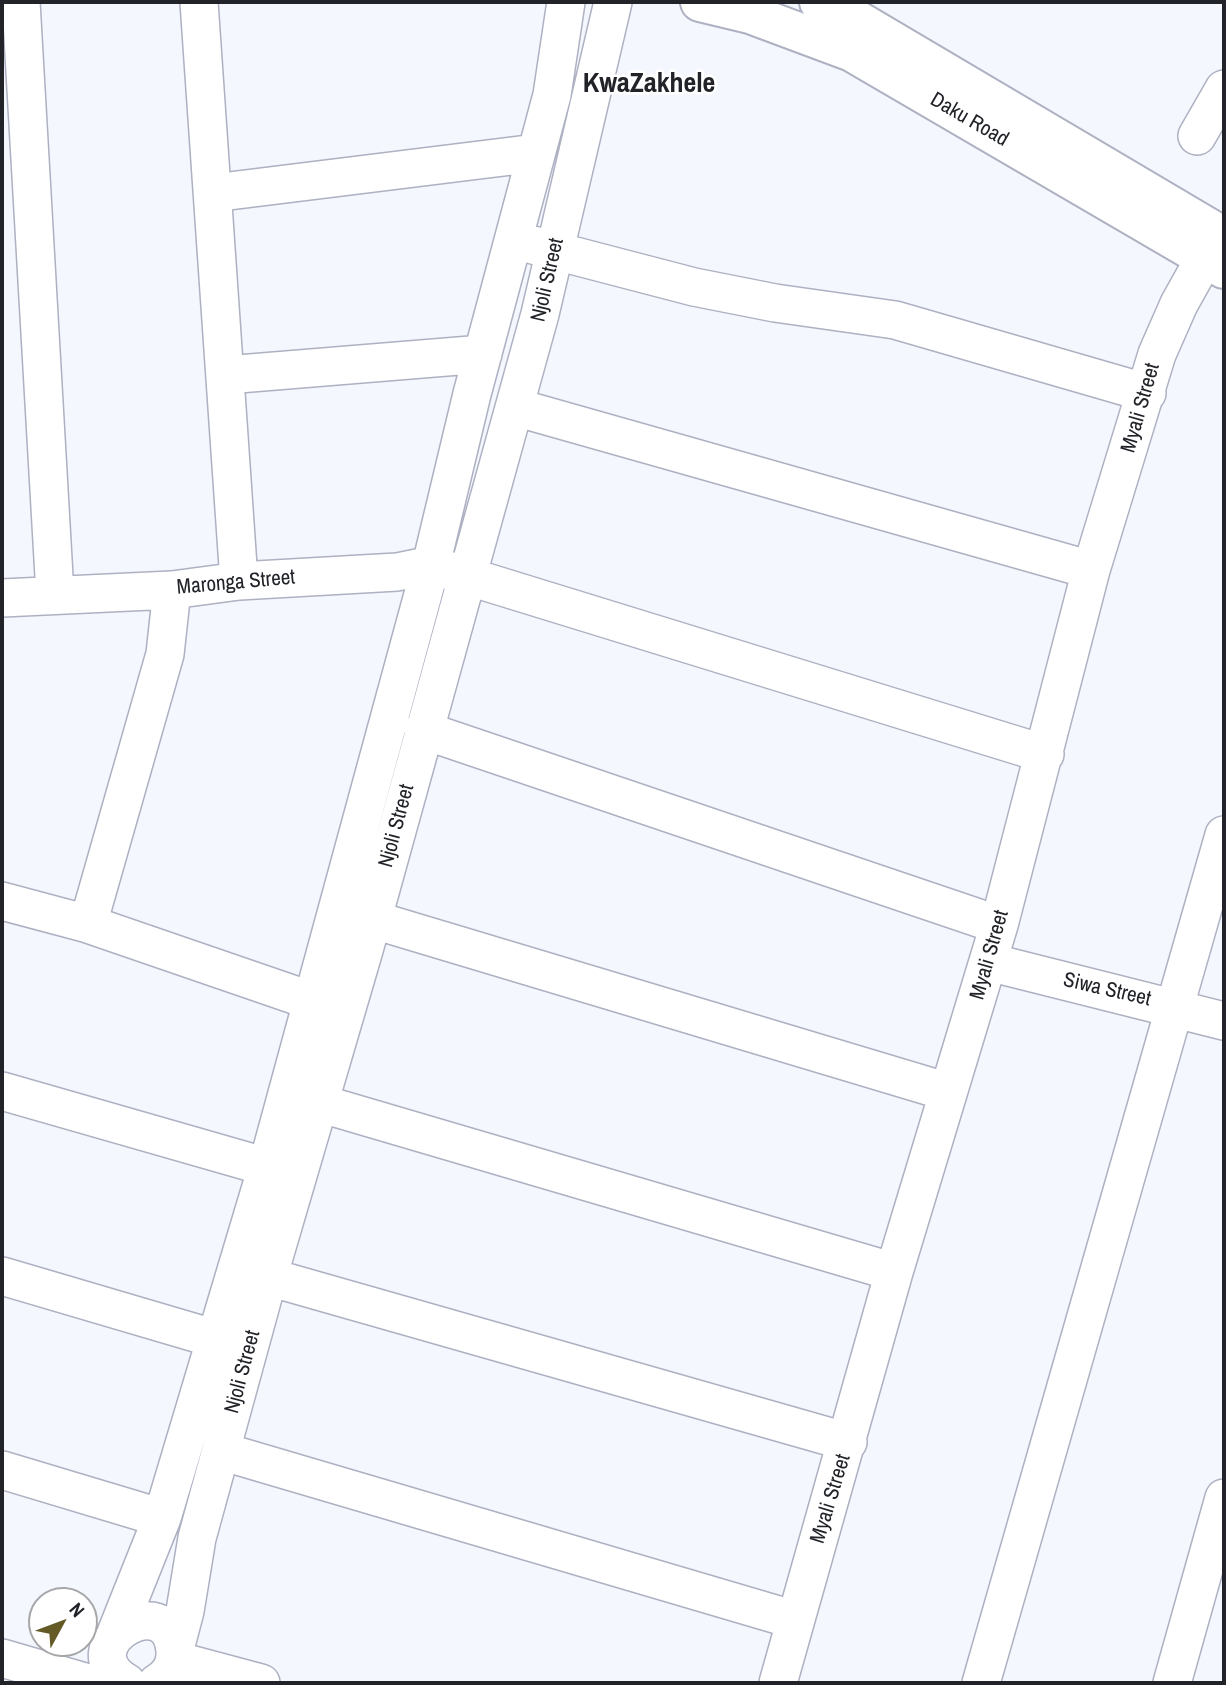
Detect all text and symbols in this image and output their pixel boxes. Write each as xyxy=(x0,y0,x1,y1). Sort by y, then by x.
district label: KwaZakhele xyxy=(583,67,715,101)
street label: Daku Road xyxy=(925,88,1013,152)
street label: Njoli Street xyxy=(526,236,570,324)
street label: Myali Street xyxy=(1116,360,1166,456)
street label: Maronga Street xyxy=(176,565,296,601)
street label: Njoli Street xyxy=(374,782,420,870)
street label: Myali Street xyxy=(965,907,1015,1003)
street label: Siwa Street xyxy=(1061,968,1153,1012)
street label: Njoli Street xyxy=(220,1328,266,1416)
street label: Myali Street xyxy=(806,1451,856,1547)
north arrow xyxy=(28,1587,98,1657)
text: N xyxy=(64,1597,91,1622)

